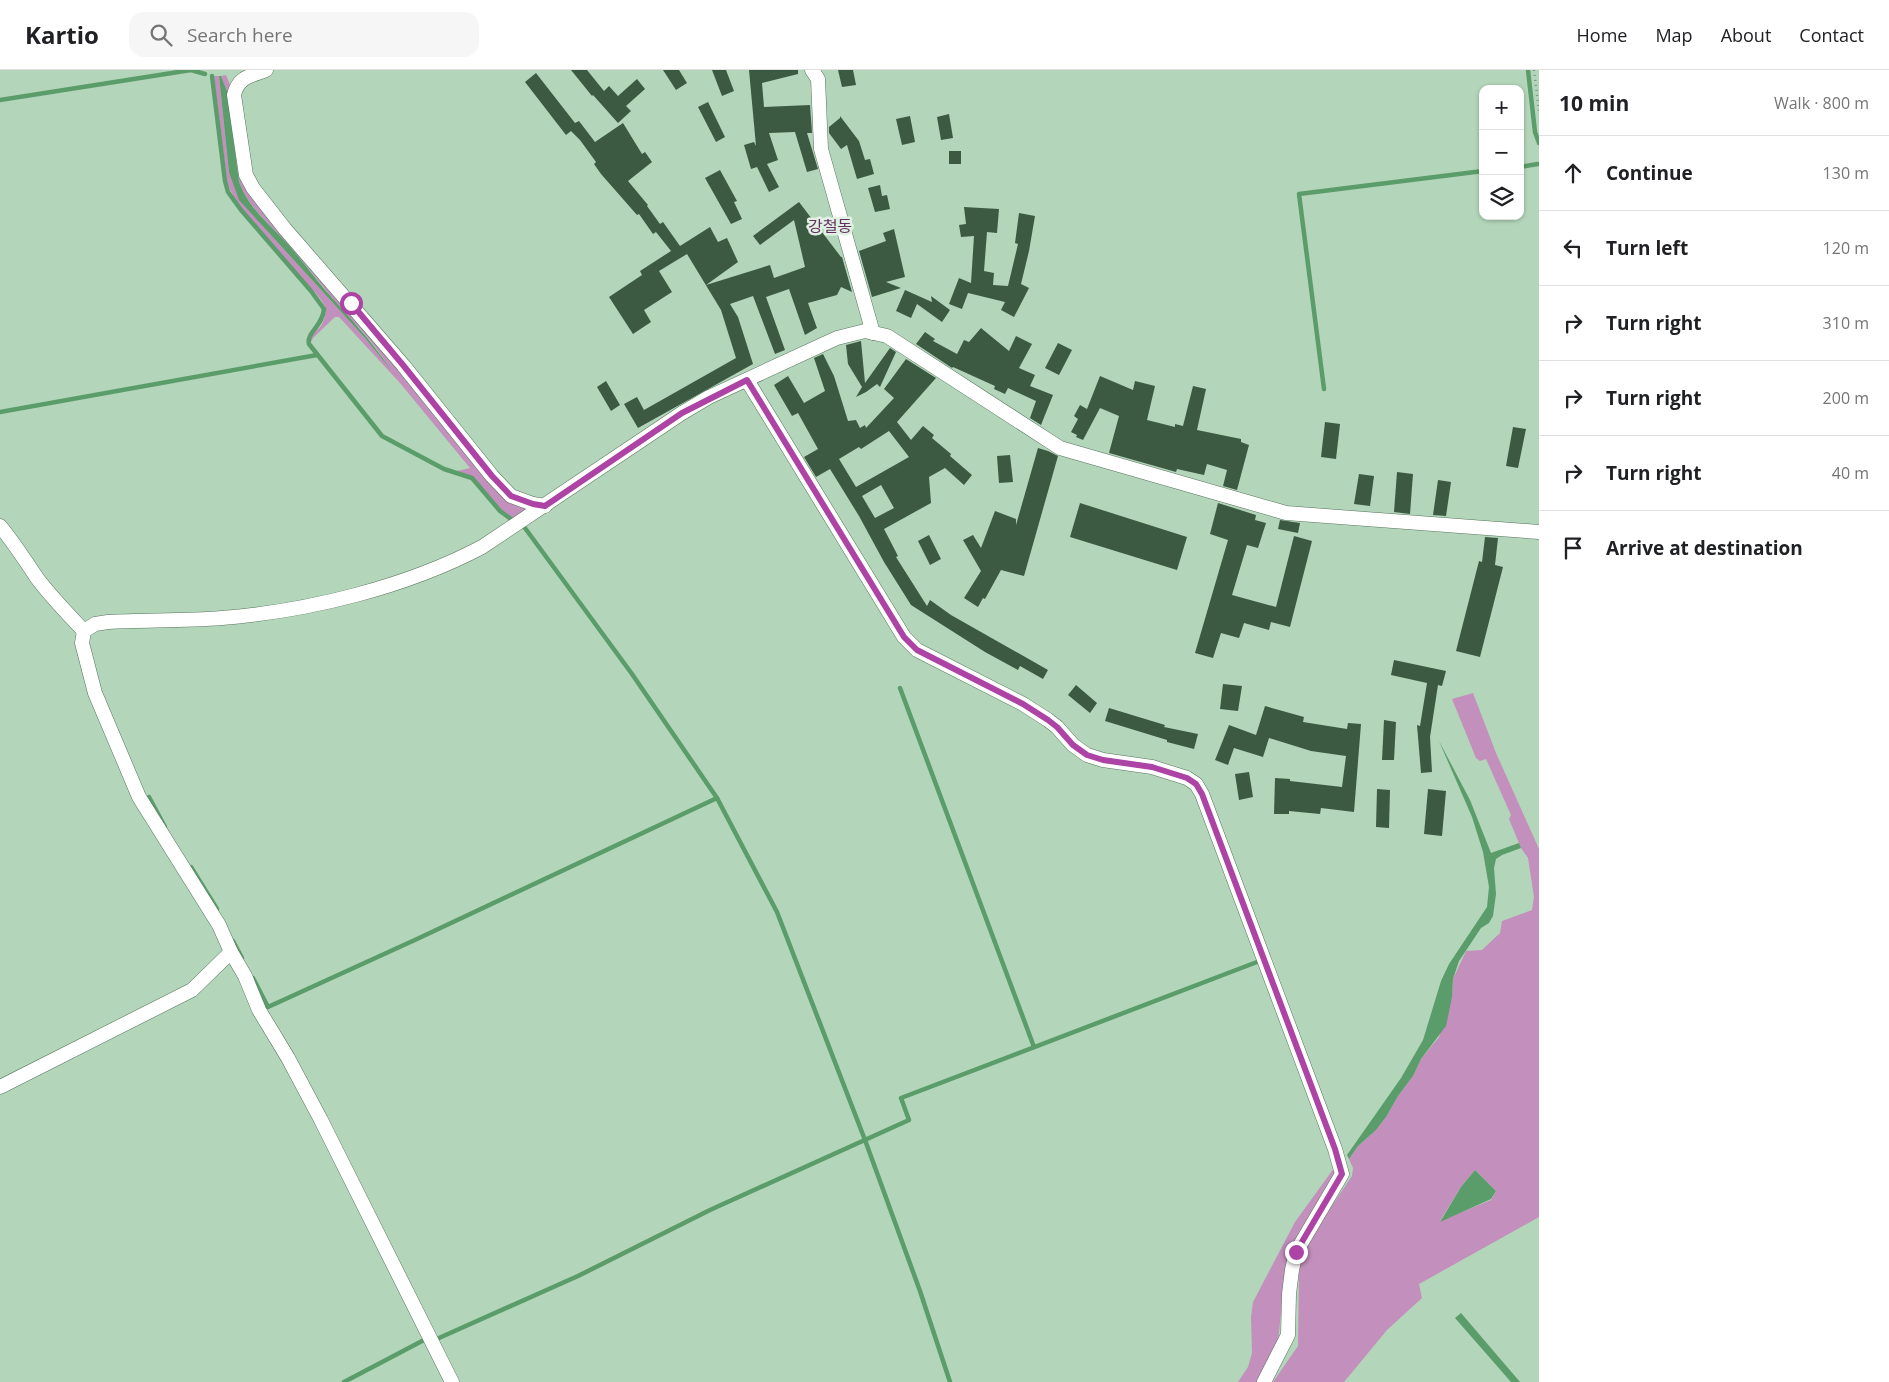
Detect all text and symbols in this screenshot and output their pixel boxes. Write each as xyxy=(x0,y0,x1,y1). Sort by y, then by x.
search box xyxy=(129,12,479,57)
text: Kartio xyxy=(25,18,99,51)
icon: search xyxy=(147,21,175,49)
text: Search here xyxy=(187,22,293,48)
text: Home xyxy=(1577,23,1627,47)
text: Map xyxy=(1655,23,1693,47)
text: About xyxy=(1721,23,1771,47)
text: Contact xyxy=(1799,23,1864,47)
map controls xyxy=(1479,85,1524,220)
button: + xyxy=(1479,85,1524,130)
text: 10 min xyxy=(1559,89,1629,117)
text: Walk · 800 m xyxy=(1774,92,1869,114)
button: − xyxy=(1479,130,1524,175)
icon: ahead xyxy=(1559,159,1587,187)
text: Continue xyxy=(1606,160,1693,186)
text: 130 m xyxy=(1823,162,1869,184)
button: layers xyxy=(1479,175,1524,220)
district label: 강철동 xyxy=(808,215,852,237)
icon: left xyxy=(1559,234,1587,262)
text: Turn left xyxy=(1606,235,1688,261)
text: 120 m xyxy=(1823,237,1869,259)
route start xyxy=(340,292,363,315)
icon: right xyxy=(1559,309,1587,337)
text: Turn right xyxy=(1606,310,1701,336)
text: 310 m xyxy=(1823,312,1869,334)
icon: right xyxy=(1559,384,1587,412)
text: Turn right xyxy=(1606,385,1701,411)
text: 200 m xyxy=(1823,387,1869,409)
icon: right xyxy=(1559,459,1587,487)
text: Turn right xyxy=(1606,460,1701,486)
text: 40 m xyxy=(1832,462,1869,484)
icon: arrive xyxy=(1559,534,1587,562)
text: Arrive at destination xyxy=(1606,535,1803,561)
route end xyxy=(1285,1241,1308,1264)

